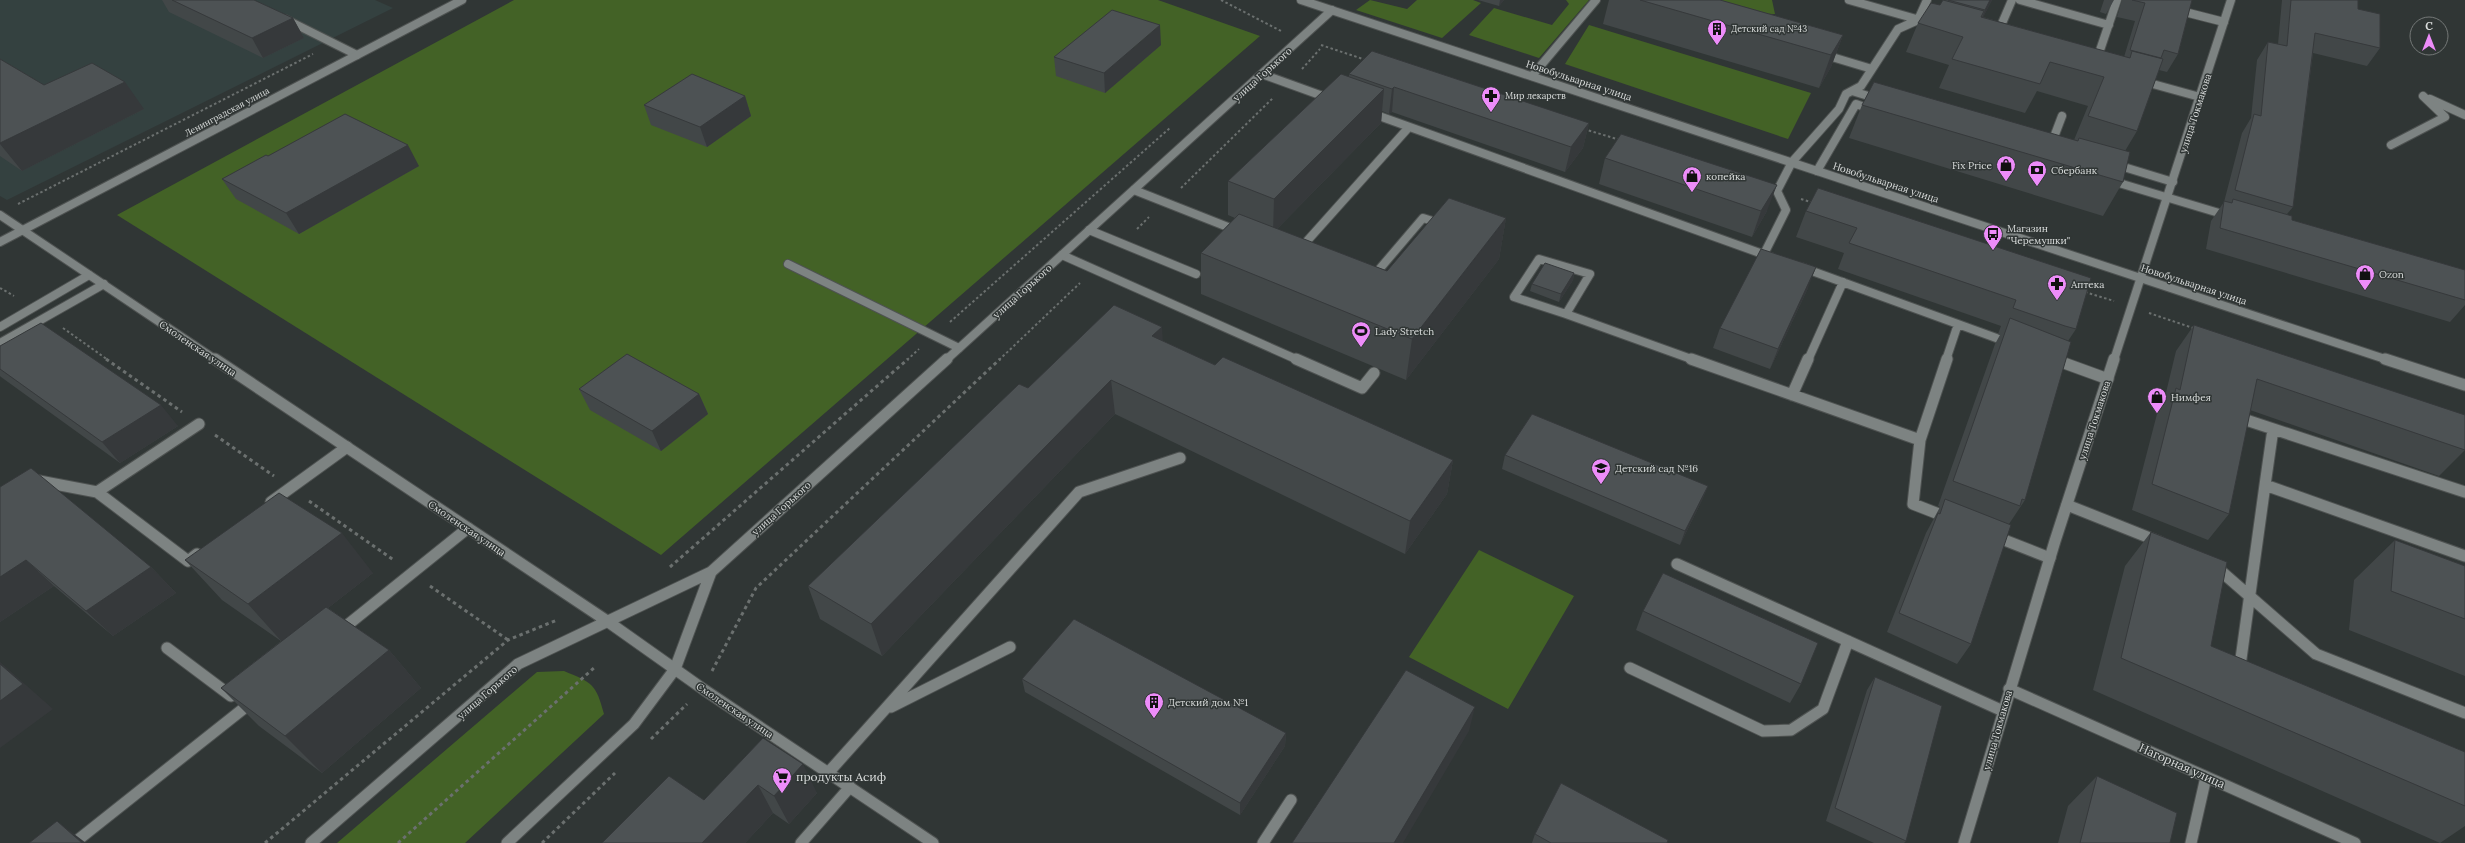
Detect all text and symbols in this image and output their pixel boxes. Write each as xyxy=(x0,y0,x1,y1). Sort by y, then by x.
north arrow xyxy=(2409,16,2449,56)
building icon: Детский сад №43 xyxy=(1706,18,1728,46)
text: С xyxy=(2425,19,2433,33)
place label: Детский сад №43 xyxy=(1731,23,1807,34)
street label: улица Горького xyxy=(1230,44,1295,104)
street label: Новобульварная улица xyxy=(1524,57,1633,104)
street label: улица Токмакова xyxy=(2177,72,2214,154)
street label: Ленинградская улица xyxy=(182,84,271,139)
pharmacy icon: Мир лекарств xyxy=(1480,85,1502,113)
place label: Мир лекарств xyxy=(1505,90,1566,101)
shop icon: Fix Price xyxy=(1995,154,2017,182)
street label: Новобульварная улица xyxy=(1831,159,1940,206)
place label: Fix Price xyxy=(1952,159,1993,172)
bank icon: Сбербанк xyxy=(2026,159,2048,187)
place label: Сбербанк xyxy=(2051,164,2098,177)
shop icon: копейка xyxy=(1681,165,1703,193)
place label: копейка xyxy=(1706,170,1746,183)
place label: Магазин "Черемушки" xyxy=(2007,222,2070,247)
bus stop icon: Магазин "Черемушки" xyxy=(1982,223,2004,251)
street label: улица Горького xyxy=(990,261,1055,321)
street label: Новобульварная улица xyxy=(2139,261,2248,308)
shop icon: Ozon xyxy=(2354,263,2376,291)
place label: Ozon xyxy=(2379,268,2404,281)
pharmacy icon: Аптека xyxy=(2046,273,2068,301)
place label: Аптека xyxy=(2070,278,2104,291)
street label: Смоленская улица xyxy=(157,318,239,379)
sports icon: Lady Stretch xyxy=(1350,320,1372,348)
place label: Lady Stretch xyxy=(1375,325,1434,338)
street label: улица Токмакова xyxy=(2076,379,2113,461)
shop icon: Нимфея xyxy=(2146,386,2168,414)
place label: Нимфея xyxy=(2171,391,2211,404)
school or university icon: Детский сад №16 xyxy=(1590,457,1612,485)
place label: Детский сад №16 xyxy=(1615,462,1698,475)
street label: улица Горького xyxy=(749,478,814,538)
street label: Смоленская улица xyxy=(426,498,508,559)
street label: улица Горького xyxy=(455,663,520,722)
street label: Смоленская улица xyxy=(694,680,776,741)
street label: улица Токмакова xyxy=(1980,689,2015,772)
building icon: Детский дом №1 xyxy=(1143,691,1165,719)
place label: Детский дом №1 xyxy=(1168,696,1248,709)
street label: Нагорная улица xyxy=(2137,740,2228,791)
supermarket icon: продукты Асиф xyxy=(771,766,793,794)
place label: продукты Асиф xyxy=(796,769,886,784)

